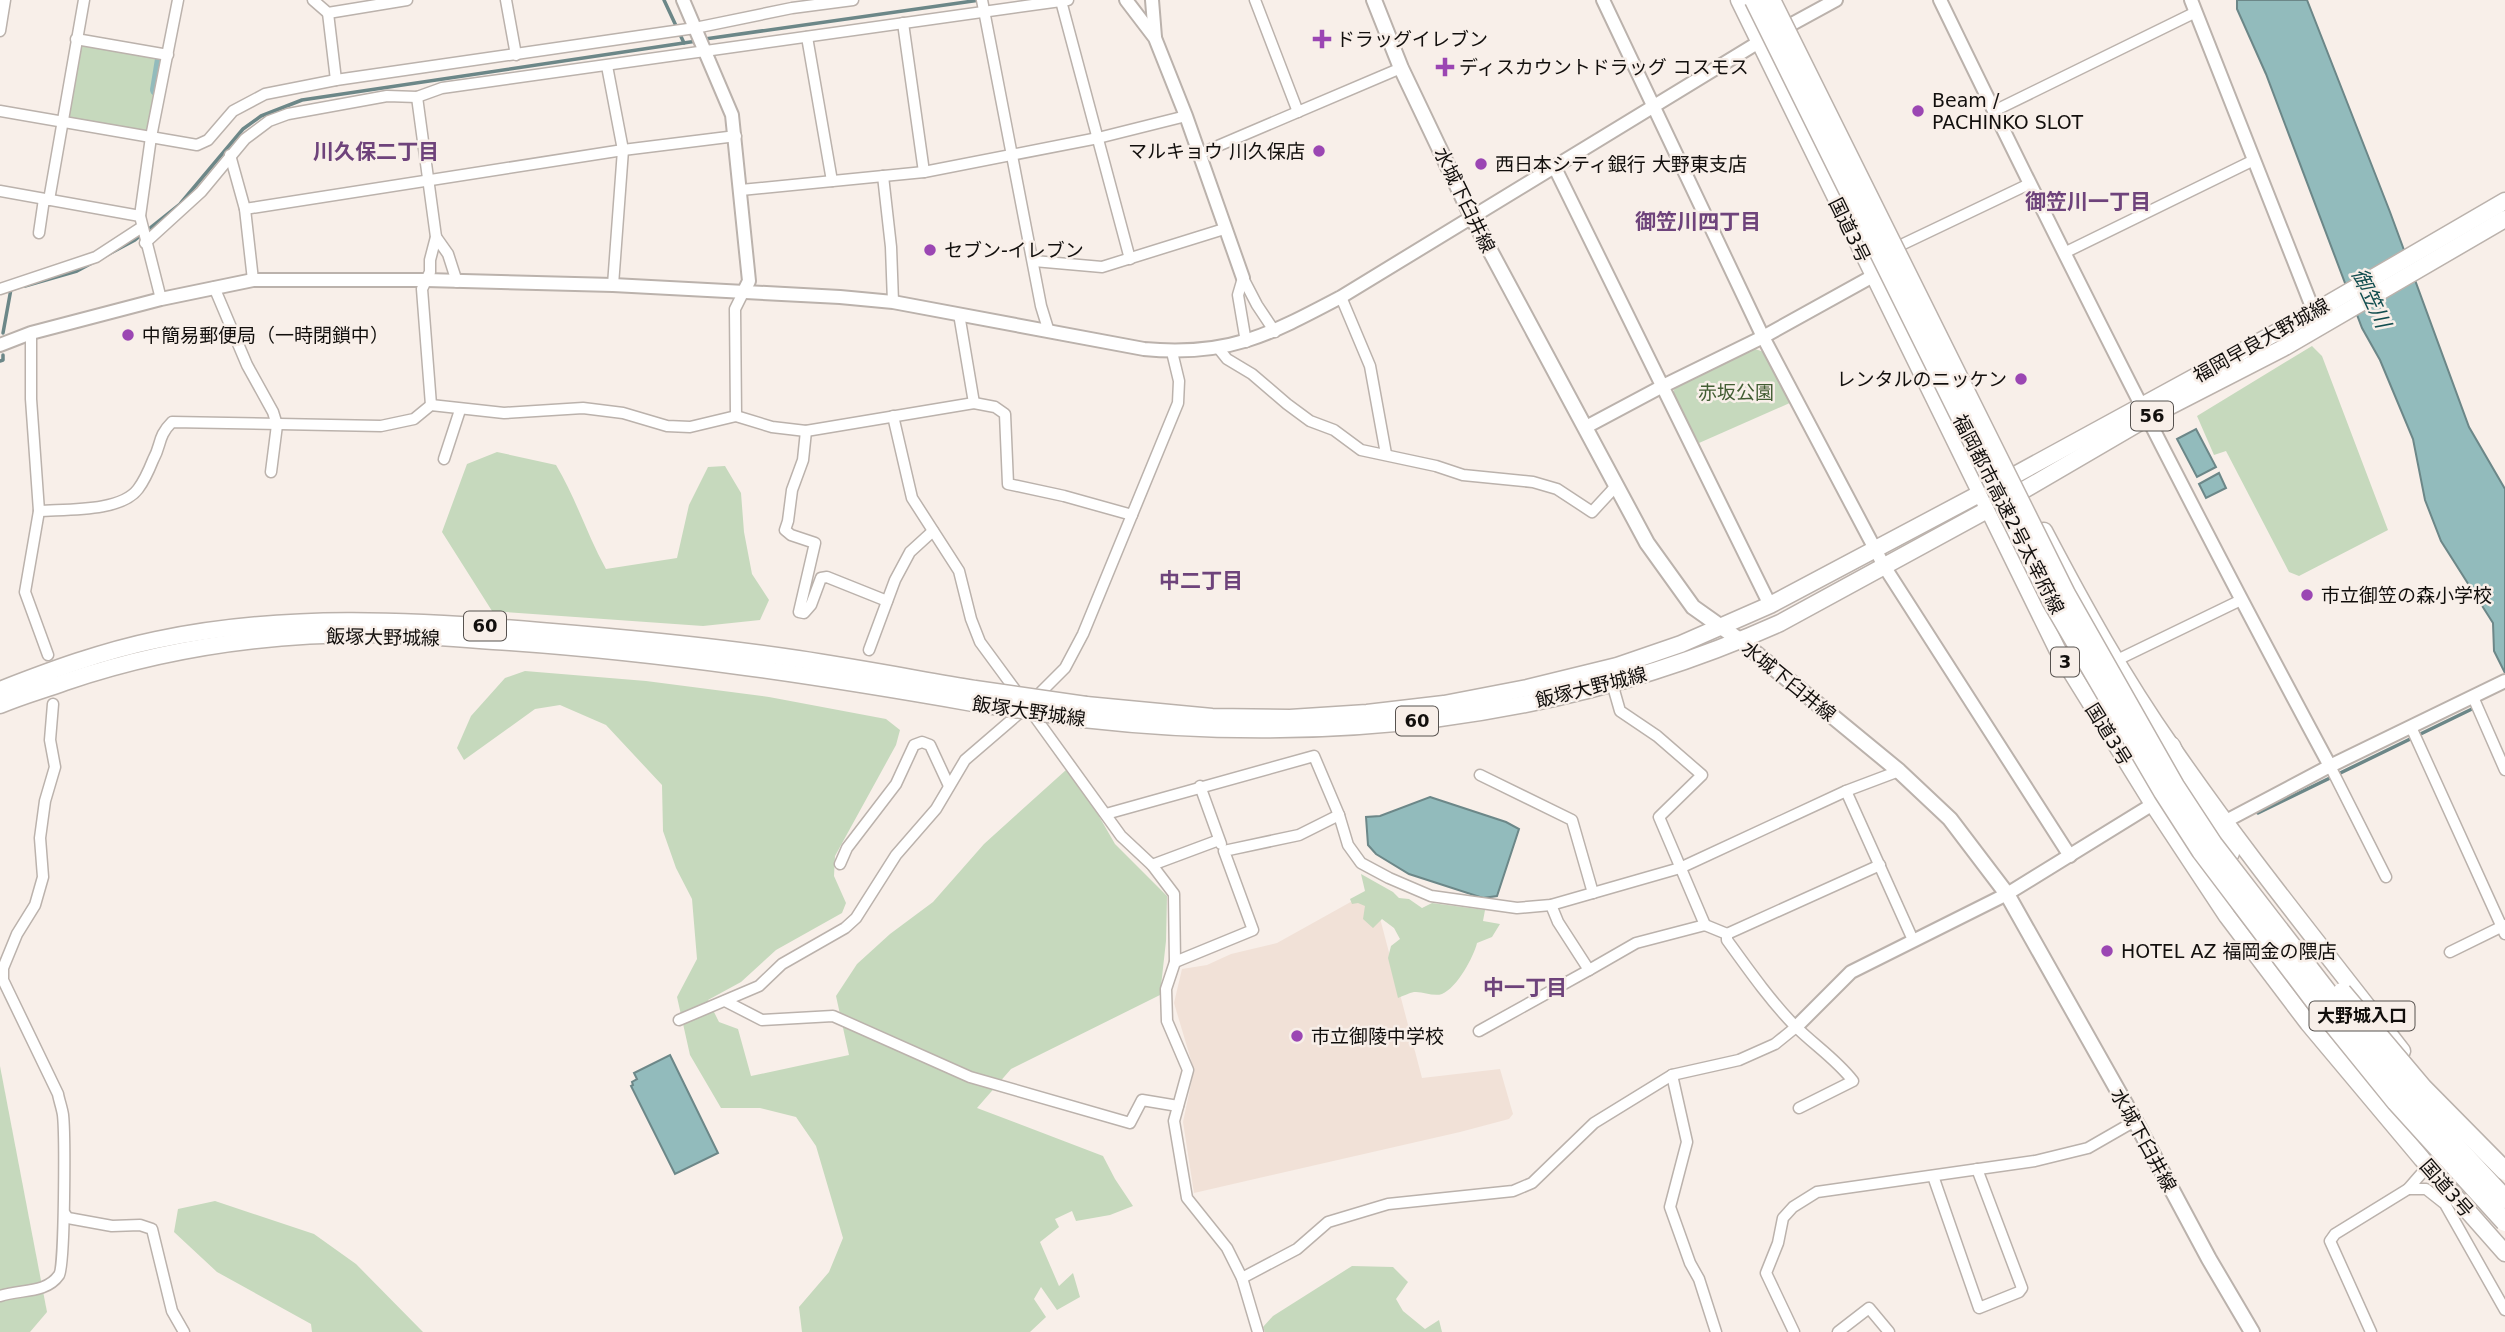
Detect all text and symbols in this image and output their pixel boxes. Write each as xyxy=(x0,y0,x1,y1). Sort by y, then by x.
place label: ドラッグイレブン xyxy=(1336,28,1488,50)
marker: ドラッグイレブン xyxy=(1314,31,1330,47)
place label: ディスカウントドラッグ コスモス xyxy=(1459,56,1749,78)
marker: ディスカウントドラッグ コスモス xyxy=(1437,59,1453,75)
place label: Beam / PACHINKO SLOT xyxy=(1932,89,2084,133)
marker: Beam / PACHINKO SLOT xyxy=(1910,103,1926,119)
district label: 川久保二丁目 xyxy=(313,140,439,164)
place label: マルキョウ 川久保店 xyxy=(1128,140,1305,162)
marker: マルキョウ 川久保店 xyxy=(1311,143,1327,159)
street label: 水城下臼井線 xyxy=(1430,144,1500,256)
place label: 西日本シティ銀行 大野東支店 xyxy=(1495,153,1747,175)
marker: 西日本シティ銀行 大野東支店 xyxy=(1473,156,1489,172)
district label: 御笠川一丁目 xyxy=(2025,190,2151,214)
street label: 国道3号 xyxy=(1825,194,1875,266)
district label: 御笠川四丁目 xyxy=(1635,210,1761,234)
place label: セブン-イレブン xyxy=(944,239,1084,261)
marker: セブン-イレブン xyxy=(922,242,938,258)
water label: 御笠川 xyxy=(2347,264,2396,333)
street label: 福岡早良大野城線 xyxy=(2189,294,2333,386)
place label: 中簡易郵便局（一時閉鎖中） xyxy=(142,324,389,346)
marker: 中簡易郵便局（一時閉鎖中） xyxy=(120,327,136,343)
place label: レンタルのニッケン xyxy=(1837,368,2007,390)
marker: レンタルのニッケン xyxy=(2013,371,2029,387)
park label: 赤坂公園 xyxy=(1698,381,1774,403)
road number: 56 xyxy=(2131,402,2173,430)
street label: 福岡都市高速2号太宰府線 xyxy=(1949,411,2069,617)
district label: 中二丁目 xyxy=(1159,569,1243,593)
place label: 市立御笠の森小学校 xyxy=(2321,584,2492,606)
marker: 市立御笠の森小学校 xyxy=(2299,587,2315,603)
road number: 60 xyxy=(464,612,506,640)
street label: 飯塚大野城線 xyxy=(326,625,440,649)
street label: 水城下臼井線 xyxy=(1738,637,1840,725)
road number: 3 xyxy=(2051,648,2079,676)
street label: 飯塚大野城線 xyxy=(1533,663,1649,711)
street label: 飯塚大野城線 xyxy=(971,692,1087,730)
street label: 国道3号 xyxy=(2081,699,2137,769)
road number: 60 xyxy=(1396,706,1438,736)
place label: HOTEL AZ 福岡金の隈店 xyxy=(2121,940,2337,962)
marker: HOTEL AZ 福岡金の隈店 xyxy=(2099,943,2115,959)
district label: 中一丁目 xyxy=(1483,976,1567,1000)
road number: 大野城入口 xyxy=(2310,1001,2414,1030)
place label: 市立御陵中学校 xyxy=(1311,1025,1444,1047)
marker: 市立御陵中学校 xyxy=(1289,1028,1305,1044)
street label: 水城下臼井線 xyxy=(2107,1085,2181,1195)
street label: 国道3号 xyxy=(2416,1155,2478,1221)

